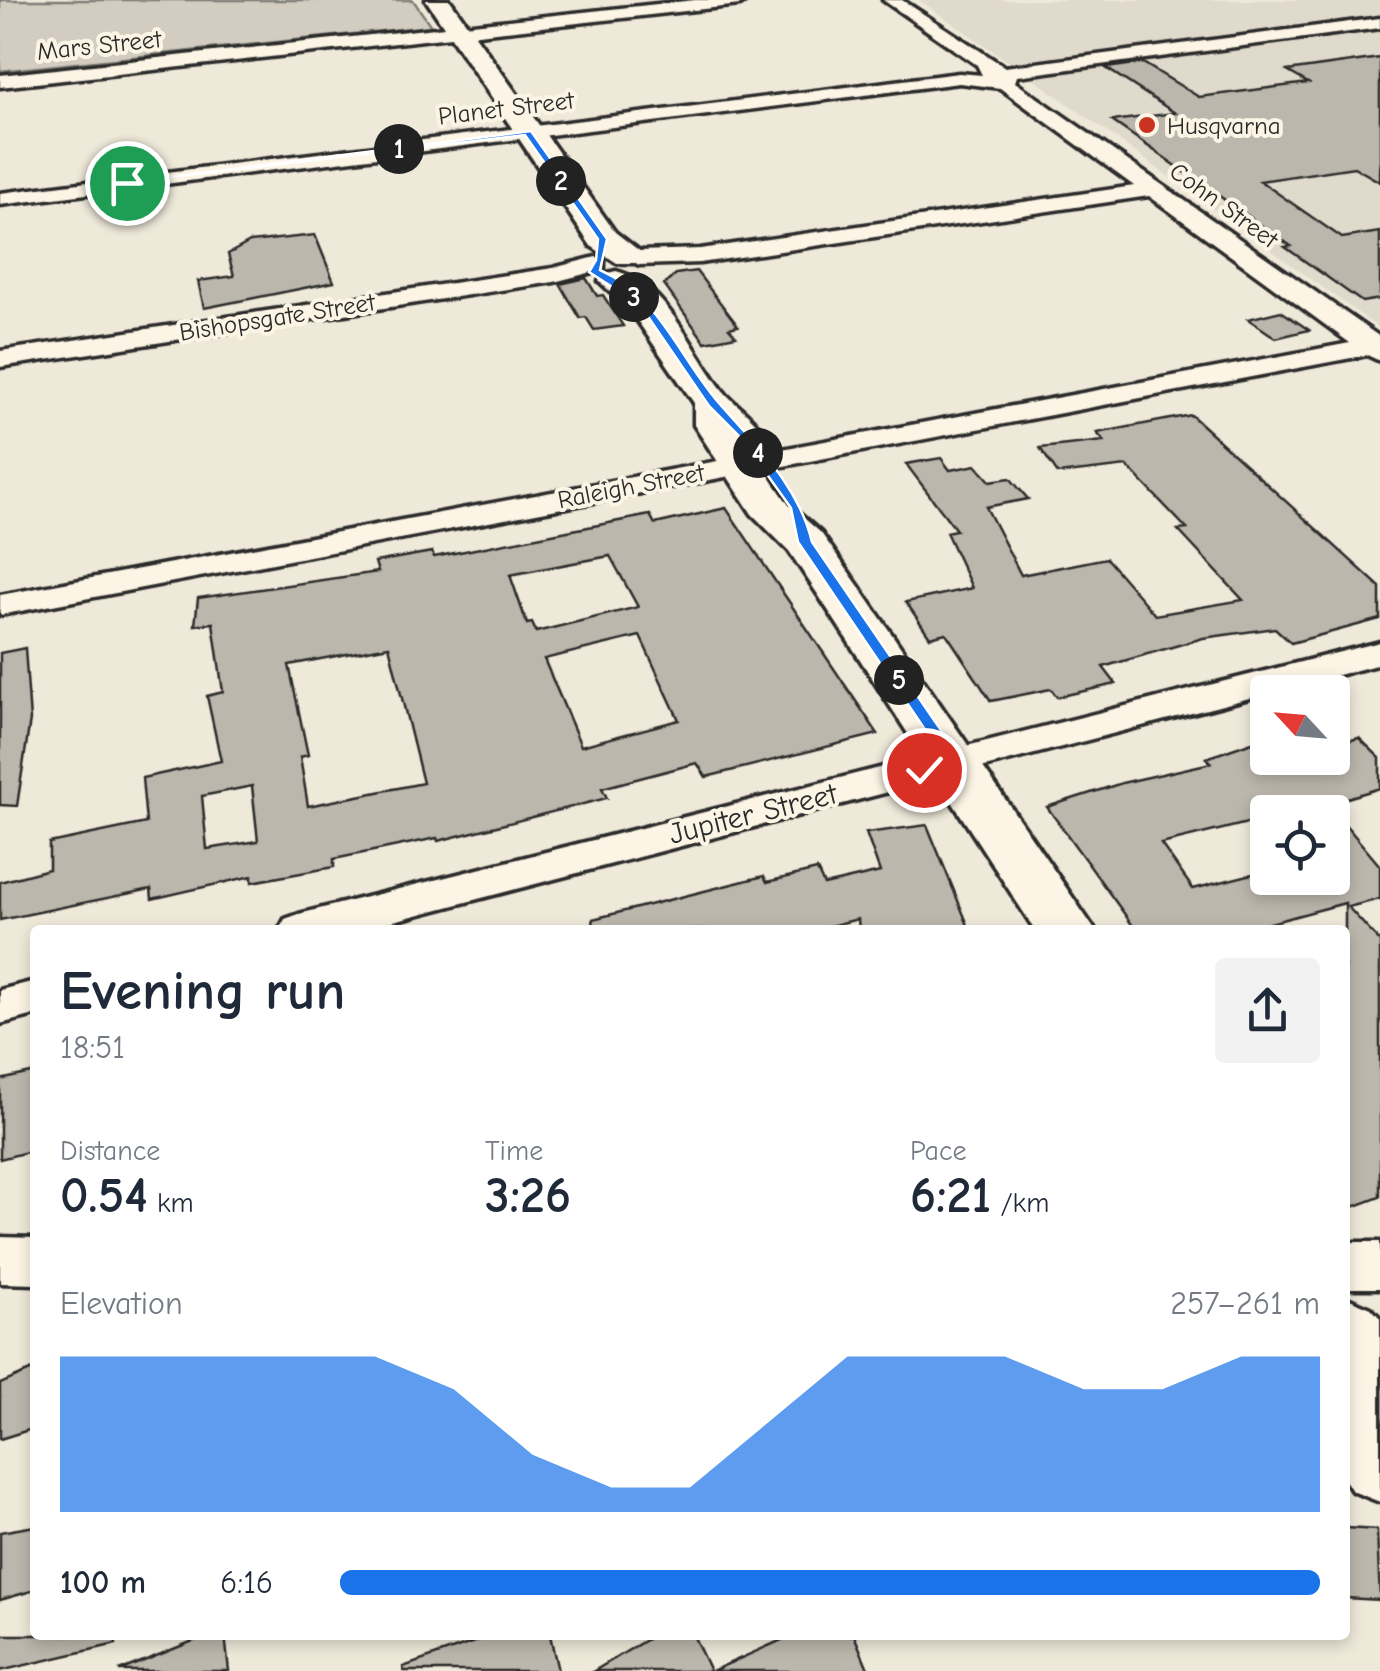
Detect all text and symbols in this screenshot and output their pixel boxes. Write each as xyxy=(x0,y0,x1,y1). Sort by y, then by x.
street label: Mars Street xyxy=(35,24,164,66)
street label: Planet Street xyxy=(436,85,577,131)
place label: Husqvarna xyxy=(1167,111,1281,140)
marker: Husqvarna xyxy=(1136,114,1158,136)
pin: 1 xyxy=(374,124,424,174)
text: 1 xyxy=(393,133,405,165)
pin xyxy=(85,141,170,226)
icon: arrive xyxy=(100,156,155,211)
pin: 2 xyxy=(536,156,586,206)
street label: Cohn Street xyxy=(1164,156,1284,254)
text: 2 xyxy=(554,165,568,197)
pin: 3 xyxy=(609,272,659,322)
text: 3 xyxy=(627,281,641,313)
street label: Bishopsgate Street xyxy=(177,287,378,347)
pin: 4 xyxy=(733,428,783,478)
text: 4 xyxy=(751,437,765,469)
street label: Raleigh Street xyxy=(555,457,708,514)
pin: 5 xyxy=(874,655,924,705)
text: 5 xyxy=(892,664,906,696)
north arrow xyxy=(1250,675,1350,775)
map controls xyxy=(1250,675,1350,895)
pin xyxy=(882,728,967,813)
icon: check xyxy=(897,743,952,798)
street label: Jupiter Street xyxy=(666,776,842,852)
button: locate xyxy=(1250,795,1350,895)
button: share xyxy=(1215,958,1320,1063)
text: Evening run xyxy=(60,959,345,1023)
text: 18:51 xyxy=(60,1029,125,1066)
text: Distance xyxy=(60,1135,160,1167)
text: Time xyxy=(485,1135,543,1167)
text: Pace xyxy=(910,1135,966,1167)
text: 0.54 xyxy=(60,1167,148,1225)
text: 3:26 xyxy=(485,1167,571,1225)
text: 6:21 xyxy=(910,1167,991,1225)
text: km xyxy=(148,1187,194,1219)
text: /km xyxy=(991,1187,1049,1219)
text: Elevation xyxy=(60,1285,183,1322)
text: 257–261 m xyxy=(1170,1285,1320,1322)
text: 100 m xyxy=(60,1564,146,1601)
text: 6:16 xyxy=(220,1564,273,1601)

